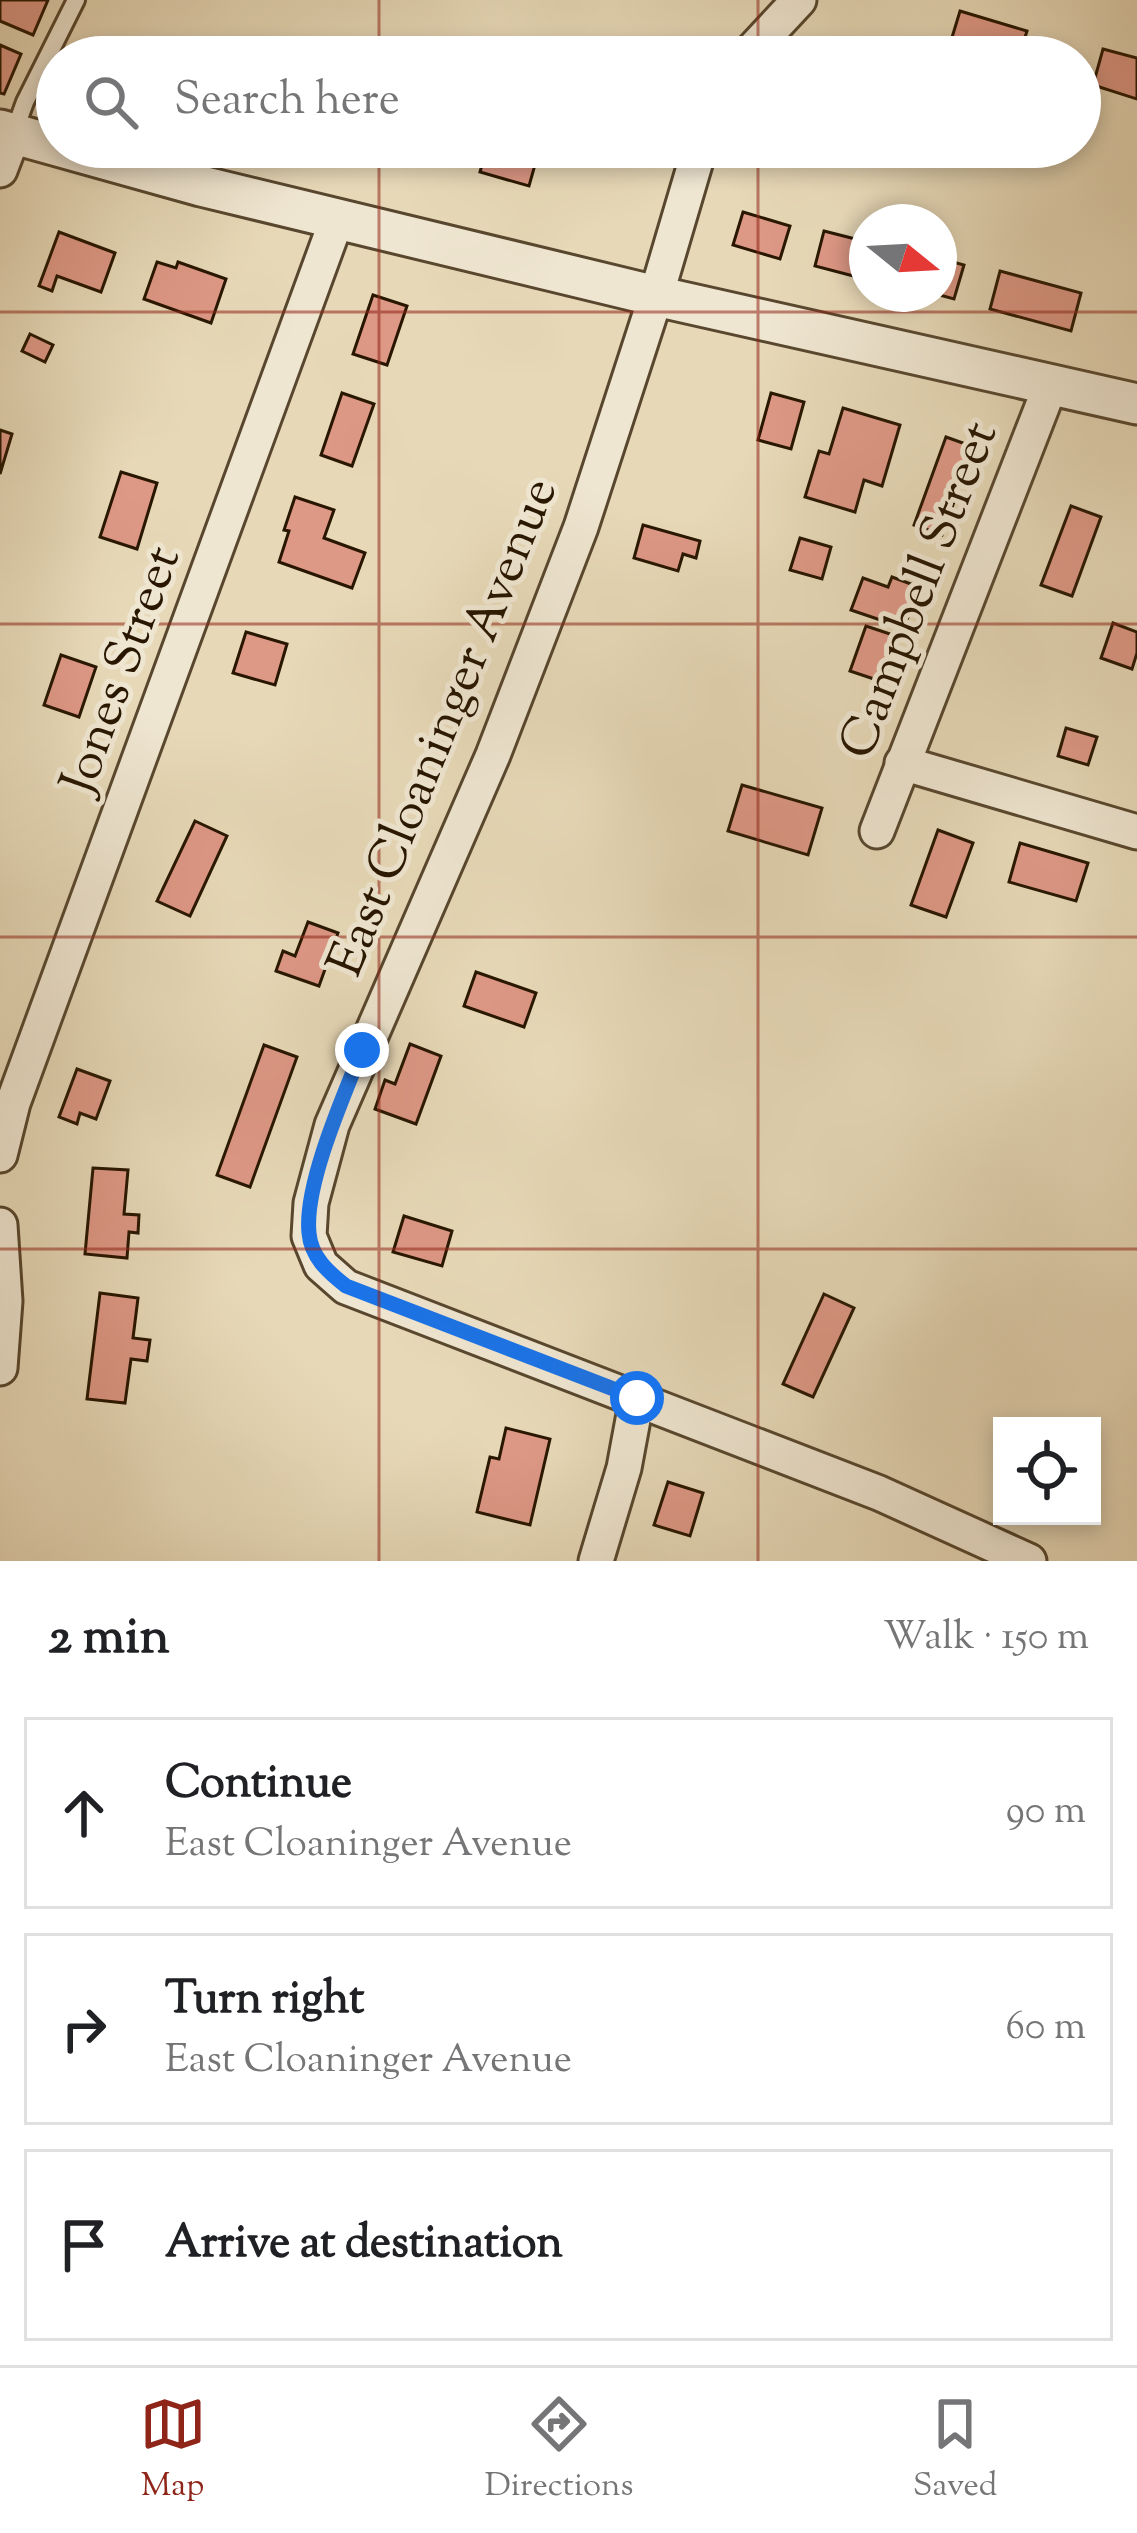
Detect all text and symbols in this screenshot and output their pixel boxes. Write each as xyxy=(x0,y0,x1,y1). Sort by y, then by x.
search box xyxy=(36,36,1101,168)
icon: search xyxy=(78,69,144,135)
text: Search here xyxy=(174,70,400,135)
north arrow xyxy=(849,204,957,312)
street label: Campbell Street xyxy=(823,412,1019,770)
street label: East Cloaninger Avenue xyxy=(312,468,579,988)
street label: Jones Street xyxy=(44,537,202,808)
route end xyxy=(335,1023,389,1077)
route start xyxy=(610,1371,664,1425)
map controls xyxy=(993,1417,1101,1525)
button: locate xyxy=(993,1417,1101,1525)
text: 2 min xyxy=(48,1603,170,1676)
text: Walk · 150 m xyxy=(883,1611,1089,1667)
text: Continue xyxy=(165,1753,352,1818)
icon: ahead xyxy=(51,1780,117,1846)
text: 90 m xyxy=(1006,1785,1086,1841)
text: East Cloaninger Avenue xyxy=(165,1818,572,1874)
text: Turn right xyxy=(165,1969,364,2034)
icon: right xyxy=(51,1996,117,2062)
text: 60 m xyxy=(1005,2001,1086,2057)
text: East Cloaninger Avenue xyxy=(165,2034,572,2090)
icon: arrive xyxy=(51,2212,117,2278)
text: Arrive at destination xyxy=(165,2213,563,2278)
tab: Map xyxy=(140,2391,206,2511)
tab: Directions xyxy=(485,2391,634,2511)
tab: Saved xyxy=(913,2391,997,2511)

